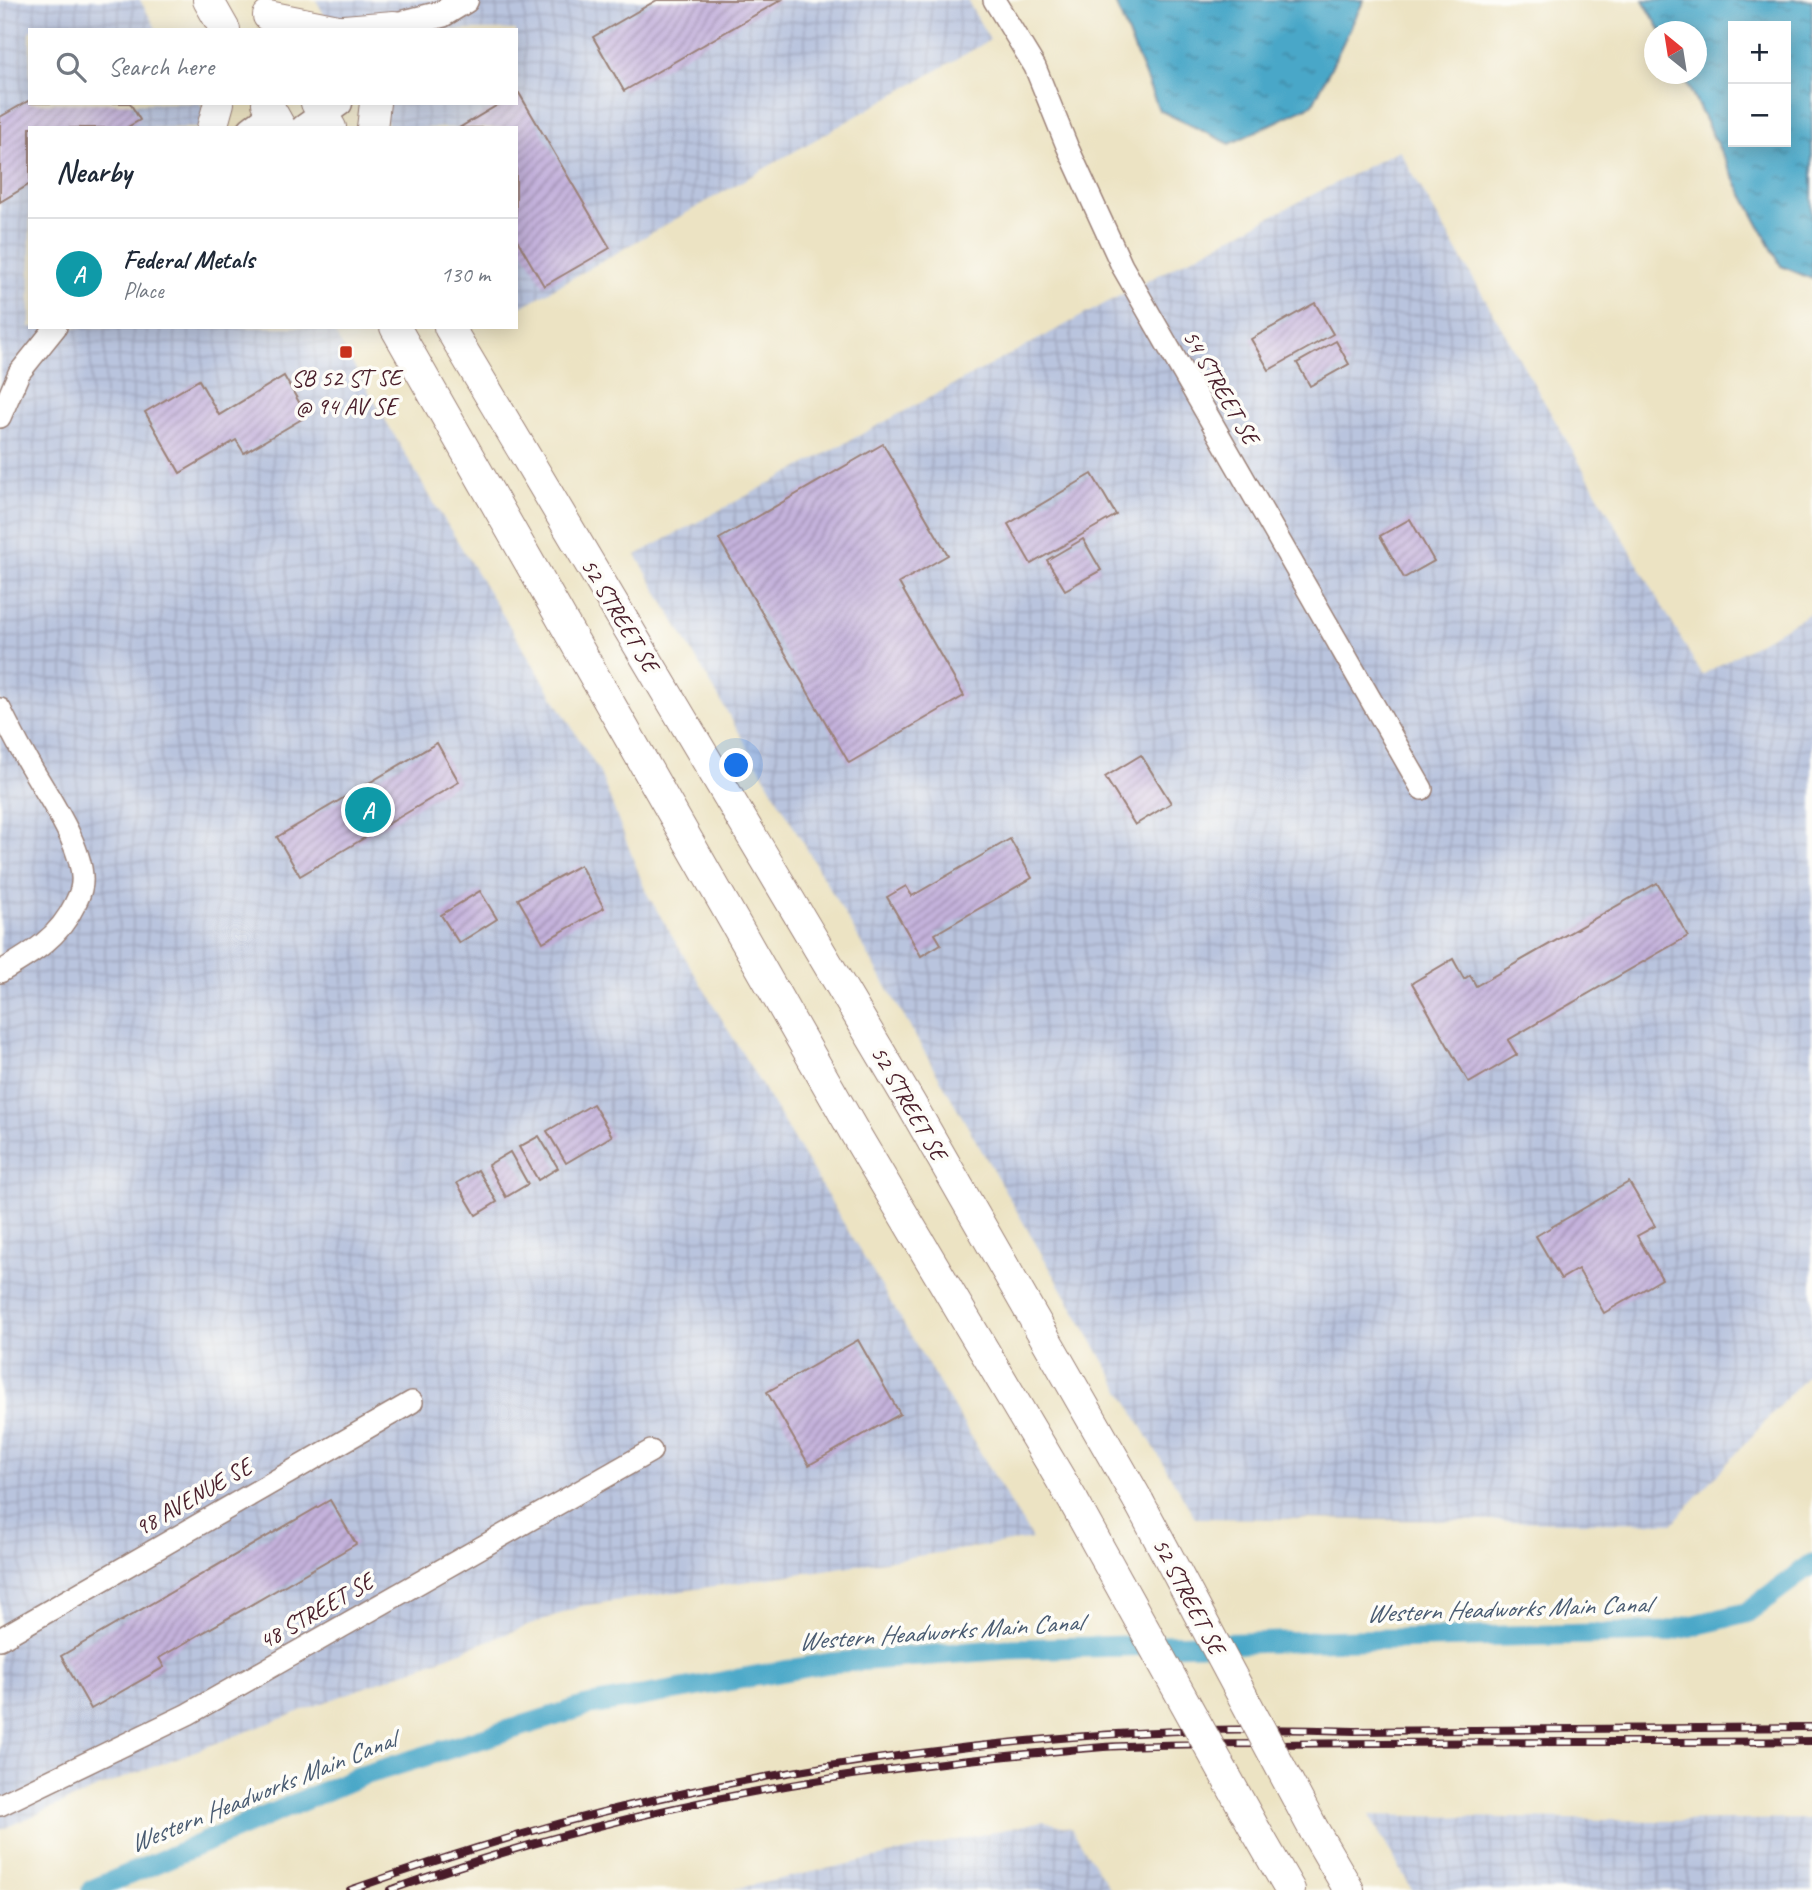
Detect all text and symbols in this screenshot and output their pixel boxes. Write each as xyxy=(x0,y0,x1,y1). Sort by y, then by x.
north arrow xyxy=(1644,21,1707,84)
map controls xyxy=(1728,21,1791,147)
button: + xyxy=(1728,21,1791,84)
search box xyxy=(28,28,518,105)
icon: search xyxy=(52,48,90,86)
text: Search here xyxy=(108,50,214,83)
button: − xyxy=(1728,84,1791,147)
text: Nearby xyxy=(56,153,132,191)
text: Federal Metals xyxy=(123,243,254,276)
text: A xyxy=(73,260,85,289)
text: 130 m xyxy=(441,260,490,289)
text: Place xyxy=(123,276,163,305)
street label: 54 STREET SE xyxy=(1176,324,1267,452)
marker: SB 52 ST SE @ 94 AV SE xyxy=(338,344,354,360)
place label: SB 52 ST SE @ 94 AV SE xyxy=(291,363,404,421)
street label: 52 STREET SE xyxy=(574,553,667,680)
your location xyxy=(719,748,753,782)
pin: A xyxy=(345,784,391,836)
street label: 52 STREET SE xyxy=(864,1040,955,1168)
street label: 98 AVENUE SE xyxy=(129,1450,259,1543)
street label: 52 STREET SE xyxy=(1146,1533,1234,1662)
street label: 48 STREET SE xyxy=(253,1565,381,1656)
water label: Western Headworks Main Canal xyxy=(1366,1587,1659,1630)
water label: Western Headworks Main Canal xyxy=(797,1605,1091,1658)
water label: Western Headworks Main Canal xyxy=(124,1720,408,1860)

